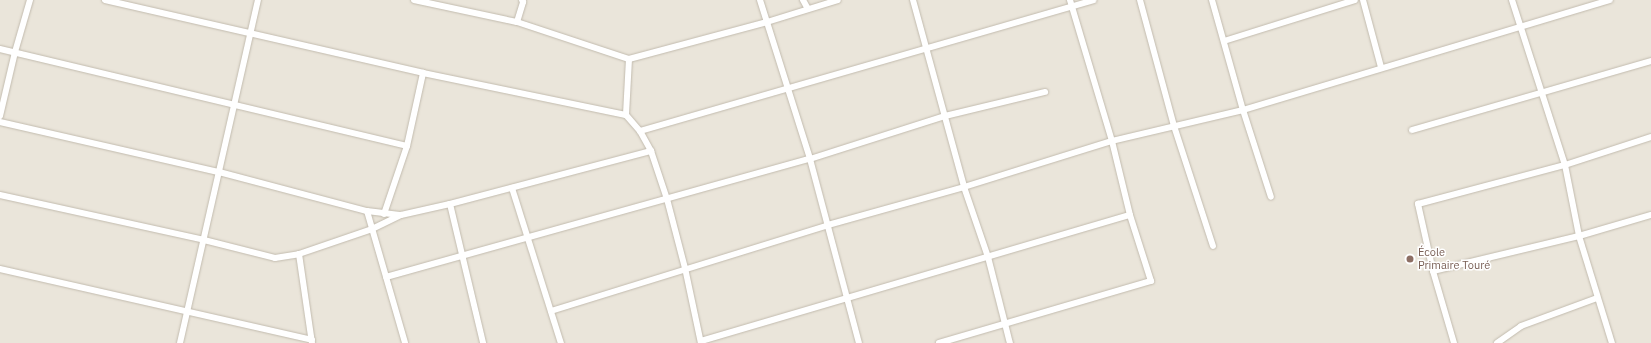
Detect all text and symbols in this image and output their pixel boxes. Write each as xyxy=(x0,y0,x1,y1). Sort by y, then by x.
place label: École Primaire Touré xyxy=(1418,246,1490,272)
marker: École Primaire Touré xyxy=(1405,254,1415,264)

